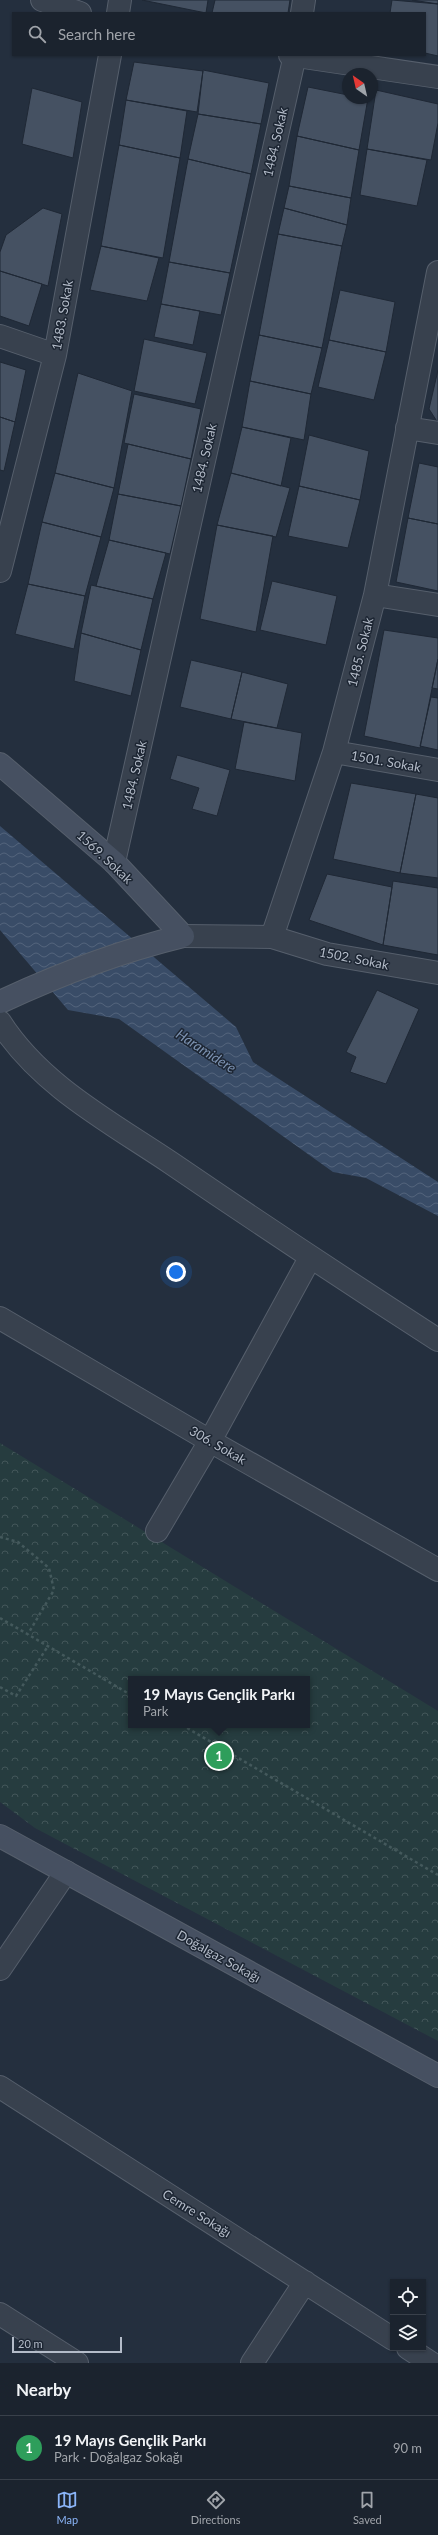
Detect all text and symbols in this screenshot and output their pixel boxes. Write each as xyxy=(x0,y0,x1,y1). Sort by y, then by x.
search box xyxy=(12,12,426,56)
icon: search xyxy=(26,23,48,45)
text: Search here xyxy=(58,25,135,43)
north arrow xyxy=(342,68,378,104)
street label: 1484. Sokak xyxy=(259,105,291,178)
street label: 1483. Sokak xyxy=(48,278,76,351)
street label: 1484. Sokak xyxy=(188,421,220,494)
street label: 1485. Sokak xyxy=(344,615,376,688)
street label: 1484. Sokak xyxy=(118,738,150,811)
street label: 1501. Sokak xyxy=(350,747,423,775)
street label: 1569. Sokak xyxy=(74,827,137,887)
street label: 1502. Sokak xyxy=(318,943,391,973)
water label: Haramidere xyxy=(173,1025,240,1076)
your location xyxy=(166,1262,186,1282)
street label: 306. Sokak xyxy=(187,1422,250,1468)
popup xyxy=(128,1676,310,1728)
text: 19 Mayıs Gençlik Parkı xyxy=(143,1685,295,1703)
text: Park xyxy=(143,1703,168,1719)
pin: 1 xyxy=(206,1741,232,1771)
street label: Doğalgaz Sokağı xyxy=(174,1926,264,1986)
street label: Cemre Sokağı xyxy=(160,2186,234,2240)
map controls xyxy=(390,2279,426,2351)
button: locate xyxy=(390,2279,426,2315)
button: layers xyxy=(390,2315,426,2351)
scale bar xyxy=(12,2335,122,2354)
text: 20 m xyxy=(18,2337,43,2350)
text: Nearby xyxy=(16,2379,71,2400)
text: 19 Mayıs Gençlik Parkı xyxy=(54,2431,206,2449)
text: 1 xyxy=(25,2440,33,2456)
text: 90 m xyxy=(393,2440,422,2456)
text: Park · Doğalgaz Sokağı xyxy=(54,2449,183,2465)
tab: Map xyxy=(56,2489,78,2526)
tab: Directions xyxy=(191,2489,240,2526)
tab: Saved xyxy=(353,2489,382,2526)

